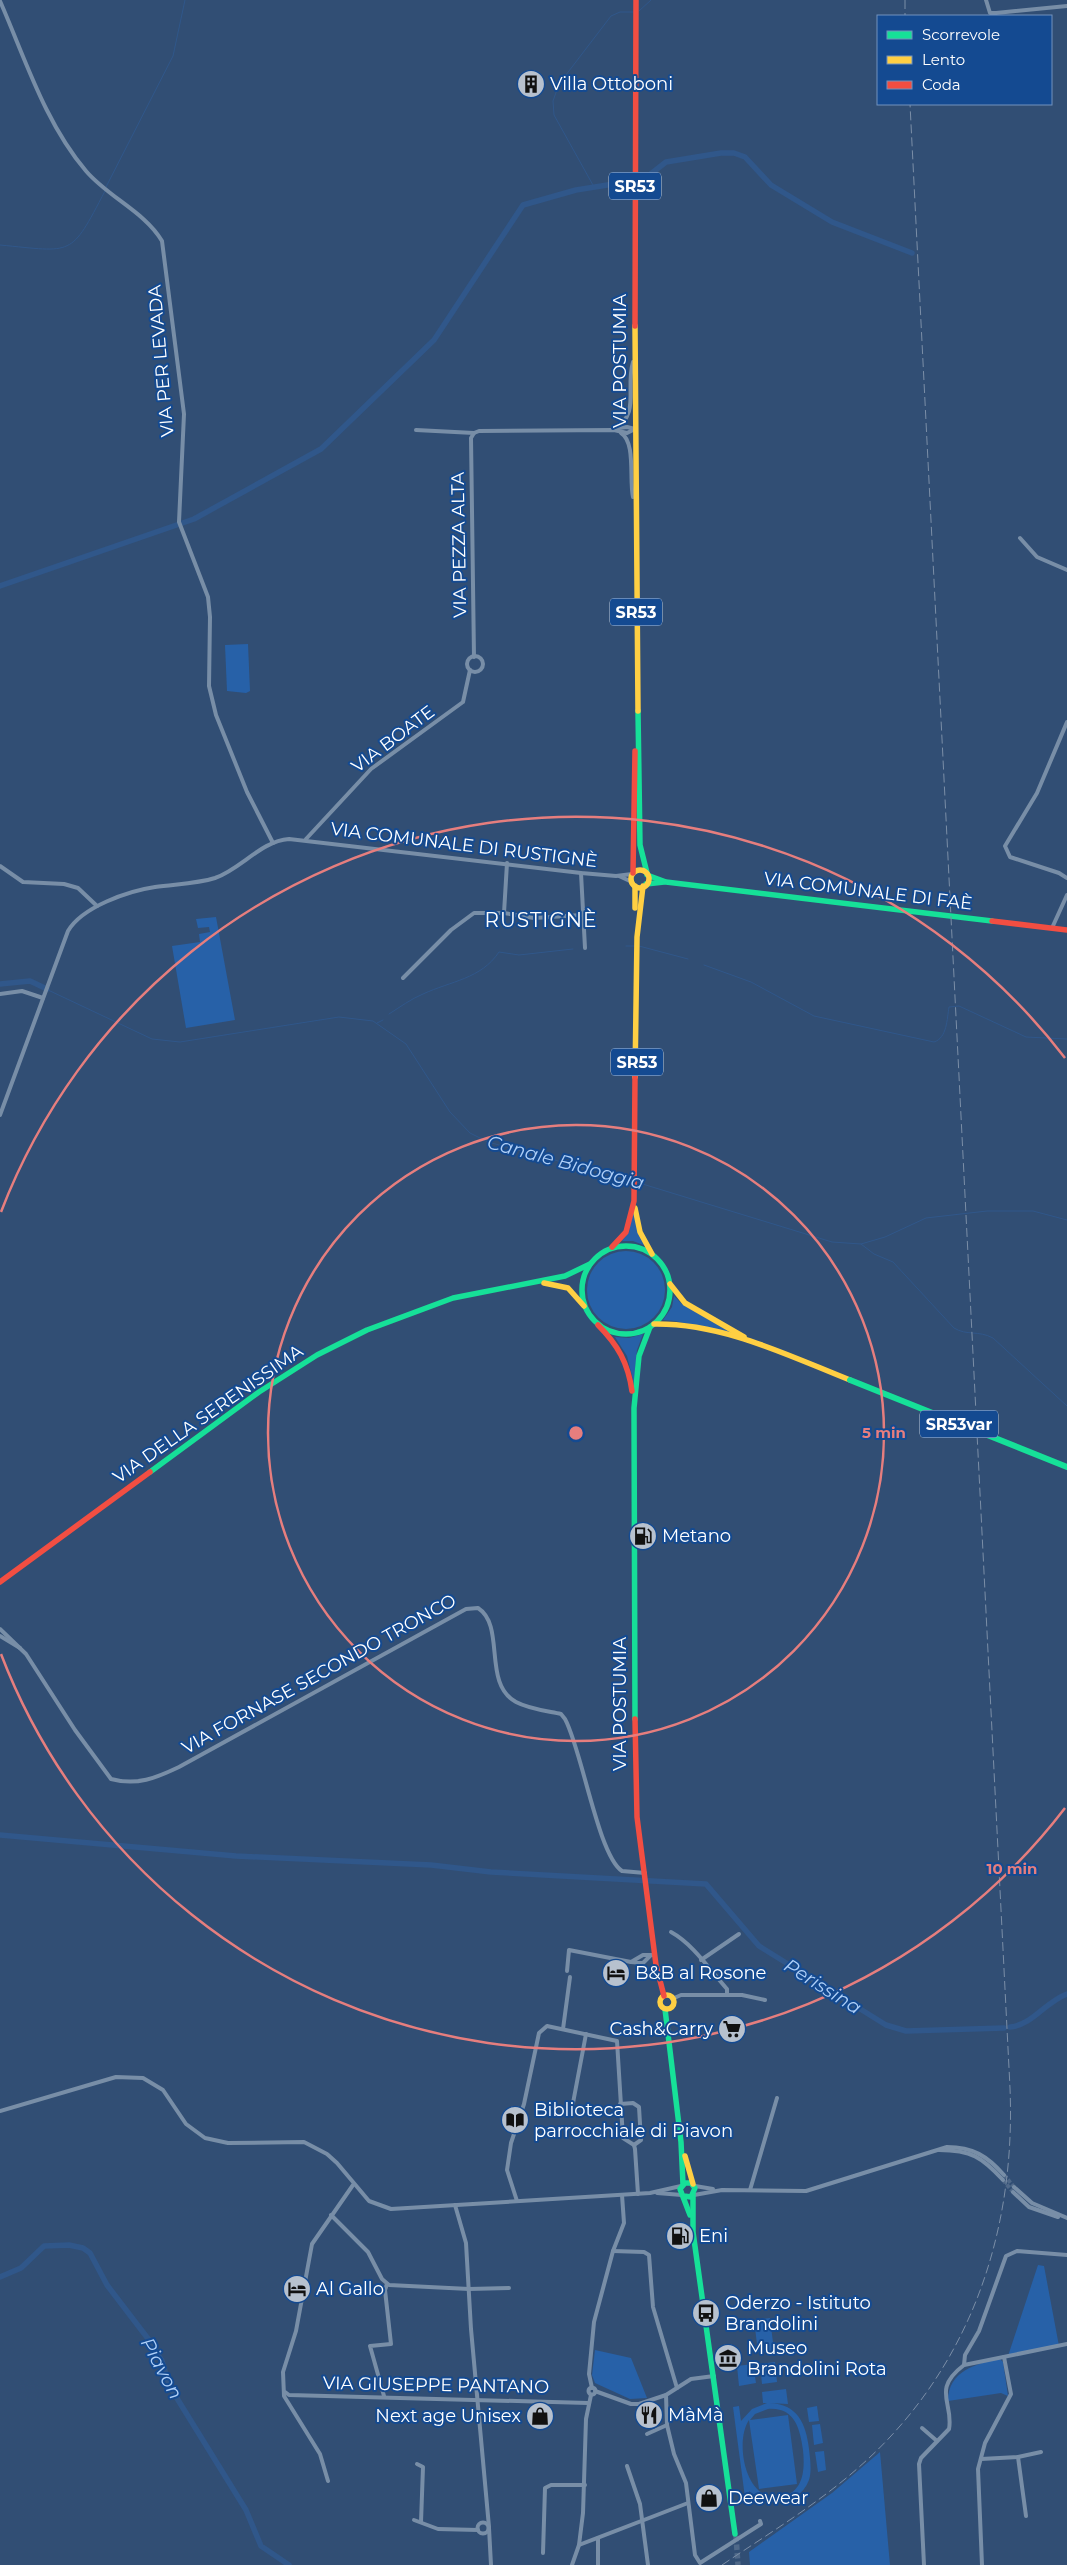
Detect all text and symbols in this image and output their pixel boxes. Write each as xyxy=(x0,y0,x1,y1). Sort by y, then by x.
legend xyxy=(877,15,1052,105)
text: Scorrevole xyxy=(922,25,1000,44)
text: Lento xyxy=(922,50,965,69)
building icon: Villa Ottoboni xyxy=(516,69,546,99)
place label: Villa Ottoboni xyxy=(550,73,673,95)
text: Coda xyxy=(922,75,961,94)
road number: SR53 xyxy=(609,172,661,200)
street label: VIA PER LEVADA xyxy=(143,284,179,438)
street label: VIA POSTUMIA xyxy=(609,294,631,428)
street label: VIA PEZZA ALTA xyxy=(447,472,471,618)
road number: SR53 xyxy=(610,598,662,626)
street label: VIA BOATE xyxy=(347,701,439,777)
street label: VIA COMUNALE DI RUSTIGNÈ xyxy=(329,818,599,872)
street label: VIA COMUNALE DI FAÈ xyxy=(763,867,973,915)
district label: RUSTIGNÈ xyxy=(484,908,598,932)
road number: SR53 xyxy=(611,1048,663,1076)
water label: Canale Bidoggia xyxy=(485,1130,647,1195)
street label: VIA DELLA SERENISSIMA xyxy=(109,1340,307,1488)
road number: SR53var xyxy=(920,1410,998,1438)
text: 5 min xyxy=(862,1423,906,1442)
centre of rings xyxy=(567,1424,585,1442)
fuel station icon: Metano xyxy=(628,1521,658,1551)
place label: Metano xyxy=(662,1525,731,1547)
street label: VIA FORNASE SECONDO TRONCO xyxy=(178,1589,460,1759)
street label: VIA POSTUMIA xyxy=(609,1637,631,1771)
text: 10 min xyxy=(987,1859,1037,1878)
water label: Perissina xyxy=(780,1954,866,2019)
hotel icon: B&B al Rosone xyxy=(601,1958,631,1988)
place label: B&B al Rosone xyxy=(635,1962,767,1984)
supermarket icon: Cash&Carry xyxy=(717,2014,747,2044)
place label: Cash&Carry xyxy=(610,2018,713,2040)
place label: Biblioteca parrocchiale di Piavon xyxy=(534,2099,733,2142)
library icon: Biblioteca parrocchiale di Piavon xyxy=(500,2105,530,2135)
fuel station icon: Eni xyxy=(665,2221,695,2251)
place label: Eni xyxy=(699,2225,728,2247)
hotel icon: Al Gallo xyxy=(282,2274,312,2304)
place label: Al Gallo xyxy=(316,2278,384,2300)
place label: Oderzo - Istituto Brandolini xyxy=(725,2292,871,2335)
bus stop icon: Oderzo - Istituto Brandolini xyxy=(691,2298,721,2328)
water label: Piavon xyxy=(136,2334,187,2403)
place label: Museo Brandolini Rota xyxy=(747,2337,887,2380)
museum icon: Museo Brandolini Rota xyxy=(713,2343,743,2373)
street label: VIA GIUSEPPE PANTANO xyxy=(323,2372,549,2398)
restaurant icon: MàMà xyxy=(634,2400,664,2430)
shop icon: Next age Unisex xyxy=(525,2401,555,2431)
place label: MàMà xyxy=(668,2404,724,2426)
place label: Next age Unisex xyxy=(375,2405,521,2427)
shop icon: Deewear xyxy=(694,2483,724,2513)
place label: Deewear xyxy=(728,2487,808,2509)

